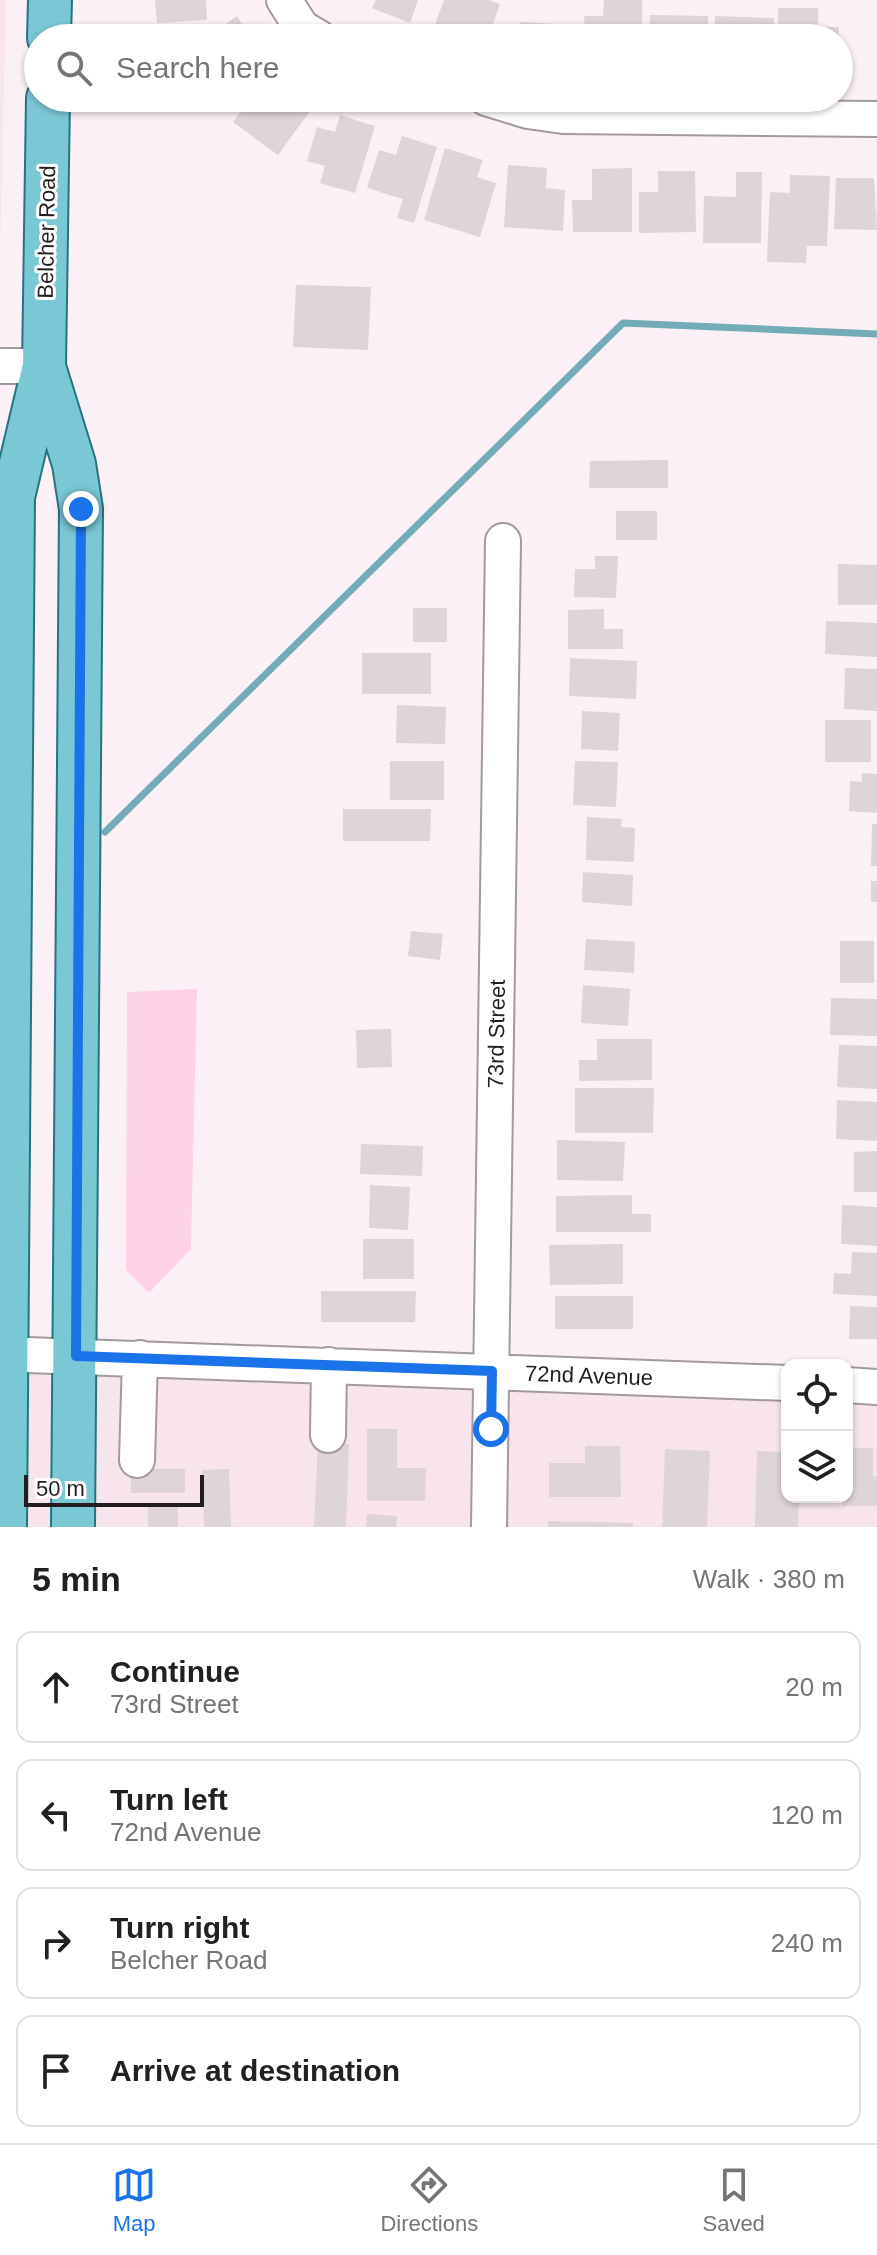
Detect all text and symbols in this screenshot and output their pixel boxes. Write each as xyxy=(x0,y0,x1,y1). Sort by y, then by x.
search box xyxy=(24,24,853,112)
icon: search xyxy=(52,46,96,90)
text: Search here xyxy=(116,51,279,84)
street label: Belcher Road xyxy=(33,165,60,299)
route end xyxy=(63,491,99,527)
street label: 73rd Street xyxy=(483,979,510,1089)
map controls xyxy=(781,1359,853,1503)
button: locate xyxy=(781,1359,853,1431)
street label: 72nd Avenue xyxy=(525,1361,653,1390)
route start xyxy=(473,1411,509,1447)
button: layers xyxy=(781,1431,853,1503)
scale bar xyxy=(24,1471,204,1507)
text: 50 m xyxy=(36,1476,85,1501)
text: 5 min xyxy=(32,1560,121,1598)
text: Walk · 380 m xyxy=(693,1564,845,1594)
text: Continue xyxy=(110,1655,240,1688)
icon: ahead xyxy=(34,1665,78,1709)
text: 20 m xyxy=(785,1672,843,1702)
text: 73rd Street xyxy=(110,1689,239,1719)
text: Turn left xyxy=(110,1783,228,1816)
icon: left xyxy=(34,1793,78,1837)
text: 120 m xyxy=(771,1800,843,1830)
text: 72nd Avenue xyxy=(110,1817,261,1847)
text: Turn right xyxy=(110,1911,249,1944)
icon: right xyxy=(34,1921,78,1965)
text: 240 m xyxy=(771,1928,843,1958)
text: Belcher Road xyxy=(110,1945,268,1975)
icon: arrive xyxy=(34,2049,78,2093)
text: Arrive at destination xyxy=(110,2054,400,2087)
tab: Map xyxy=(112,2163,156,2237)
tab: Directions xyxy=(380,2163,478,2237)
tab: Saved xyxy=(702,2163,765,2237)

